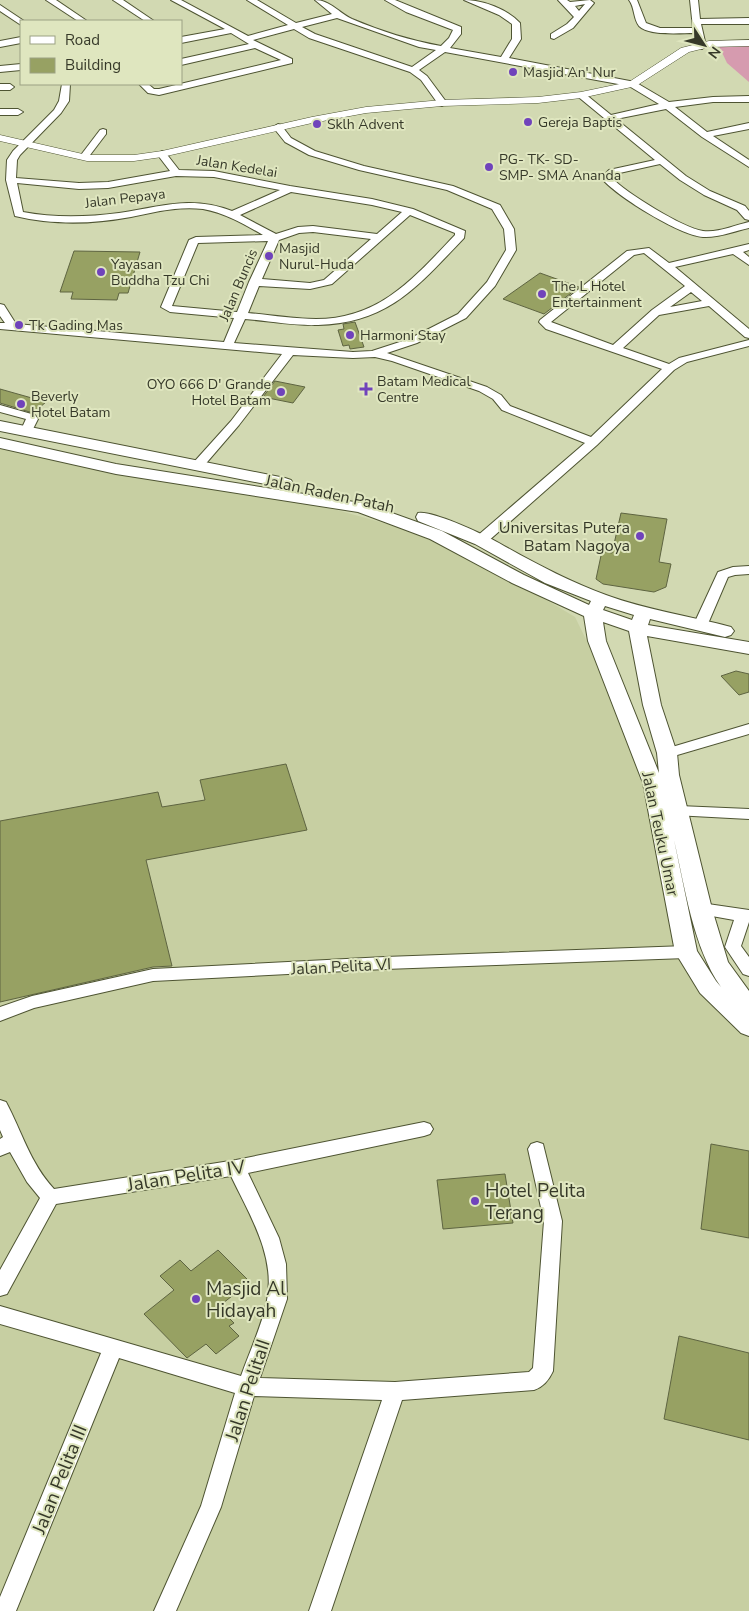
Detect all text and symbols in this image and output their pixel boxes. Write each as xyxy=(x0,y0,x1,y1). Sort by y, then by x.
legend xyxy=(20,20,182,85)
north arrow xyxy=(679,20,729,70)
text: Road xyxy=(65,30,100,50)
text: N xyxy=(703,43,725,62)
text: Building xyxy=(65,55,121,75)
place label: Masjid An' Nur xyxy=(523,63,616,82)
marker: Masjid An' Nur xyxy=(507,66,519,78)
place label: Gereja Baptis xyxy=(538,113,622,132)
place label: Sklh Advent xyxy=(327,115,404,134)
marker: Gereja Baptis xyxy=(522,116,534,128)
marker: Sklh Advent xyxy=(311,118,323,130)
place label: PG- TK- SD- SMP- SMA Ananda xyxy=(499,150,621,185)
street label: Jalan Kedelai xyxy=(194,151,279,182)
marker: PG- TK- SD- SMP- SMA Ananda xyxy=(483,161,495,173)
street label: Jalan Pepaya xyxy=(83,184,166,213)
place label: Masjid Nurul-Huda xyxy=(279,239,354,274)
street label: Jalan Buncis xyxy=(214,246,262,325)
marker: Masjid Nurul-Huda xyxy=(263,250,275,262)
place label: Yayasan Buddha Tzu Chi xyxy=(110,255,210,290)
marker: Yayasan Buddha Tzu Chi xyxy=(95,266,107,278)
place label: The L Hotel Entertainment xyxy=(552,277,642,312)
marker: The L Hotel Entertainment xyxy=(536,288,548,300)
place label: Tk Gading Mas xyxy=(29,316,123,335)
marker: Tk Gading Mas xyxy=(13,319,25,331)
place label: Harmoni Stay xyxy=(360,326,446,345)
marker: Harmoni Stay xyxy=(344,329,356,341)
place label: Batam Medical Centre xyxy=(377,372,471,407)
place label: OYO 666 D' Grande Hotel Batam xyxy=(147,375,271,410)
marker: Batam Medical Centre xyxy=(359,382,373,396)
marker: OYO 666 D' Grande Hotel Batam xyxy=(275,386,287,398)
place label: Beverly Hotel Batam xyxy=(31,387,111,422)
marker: Beverly Hotel Batam xyxy=(15,398,27,410)
street label: Jalan Raden Patah xyxy=(262,469,396,518)
place label: Universitas Putera Batam Nagoya xyxy=(499,517,630,557)
marker: Universitas Putera Batam Nagoya xyxy=(634,530,646,542)
street label: Jalan Teuku Umar xyxy=(636,769,684,899)
street label: Jalan Pelita VI xyxy=(289,953,392,981)
street label: Jalan Pelita IV xyxy=(124,1154,248,1198)
place label: Hotel Pelita Terang xyxy=(485,1178,586,1226)
marker: Hotel Pelita Terang xyxy=(469,1195,481,1207)
place label: Masjid Al Hidayah xyxy=(206,1276,286,1324)
marker: Masjid Al Hidayah xyxy=(190,1293,202,1305)
street label: Jalan PelitaII xyxy=(219,1336,277,1446)
street label: Jalan Pelita III xyxy=(26,1421,94,1539)

